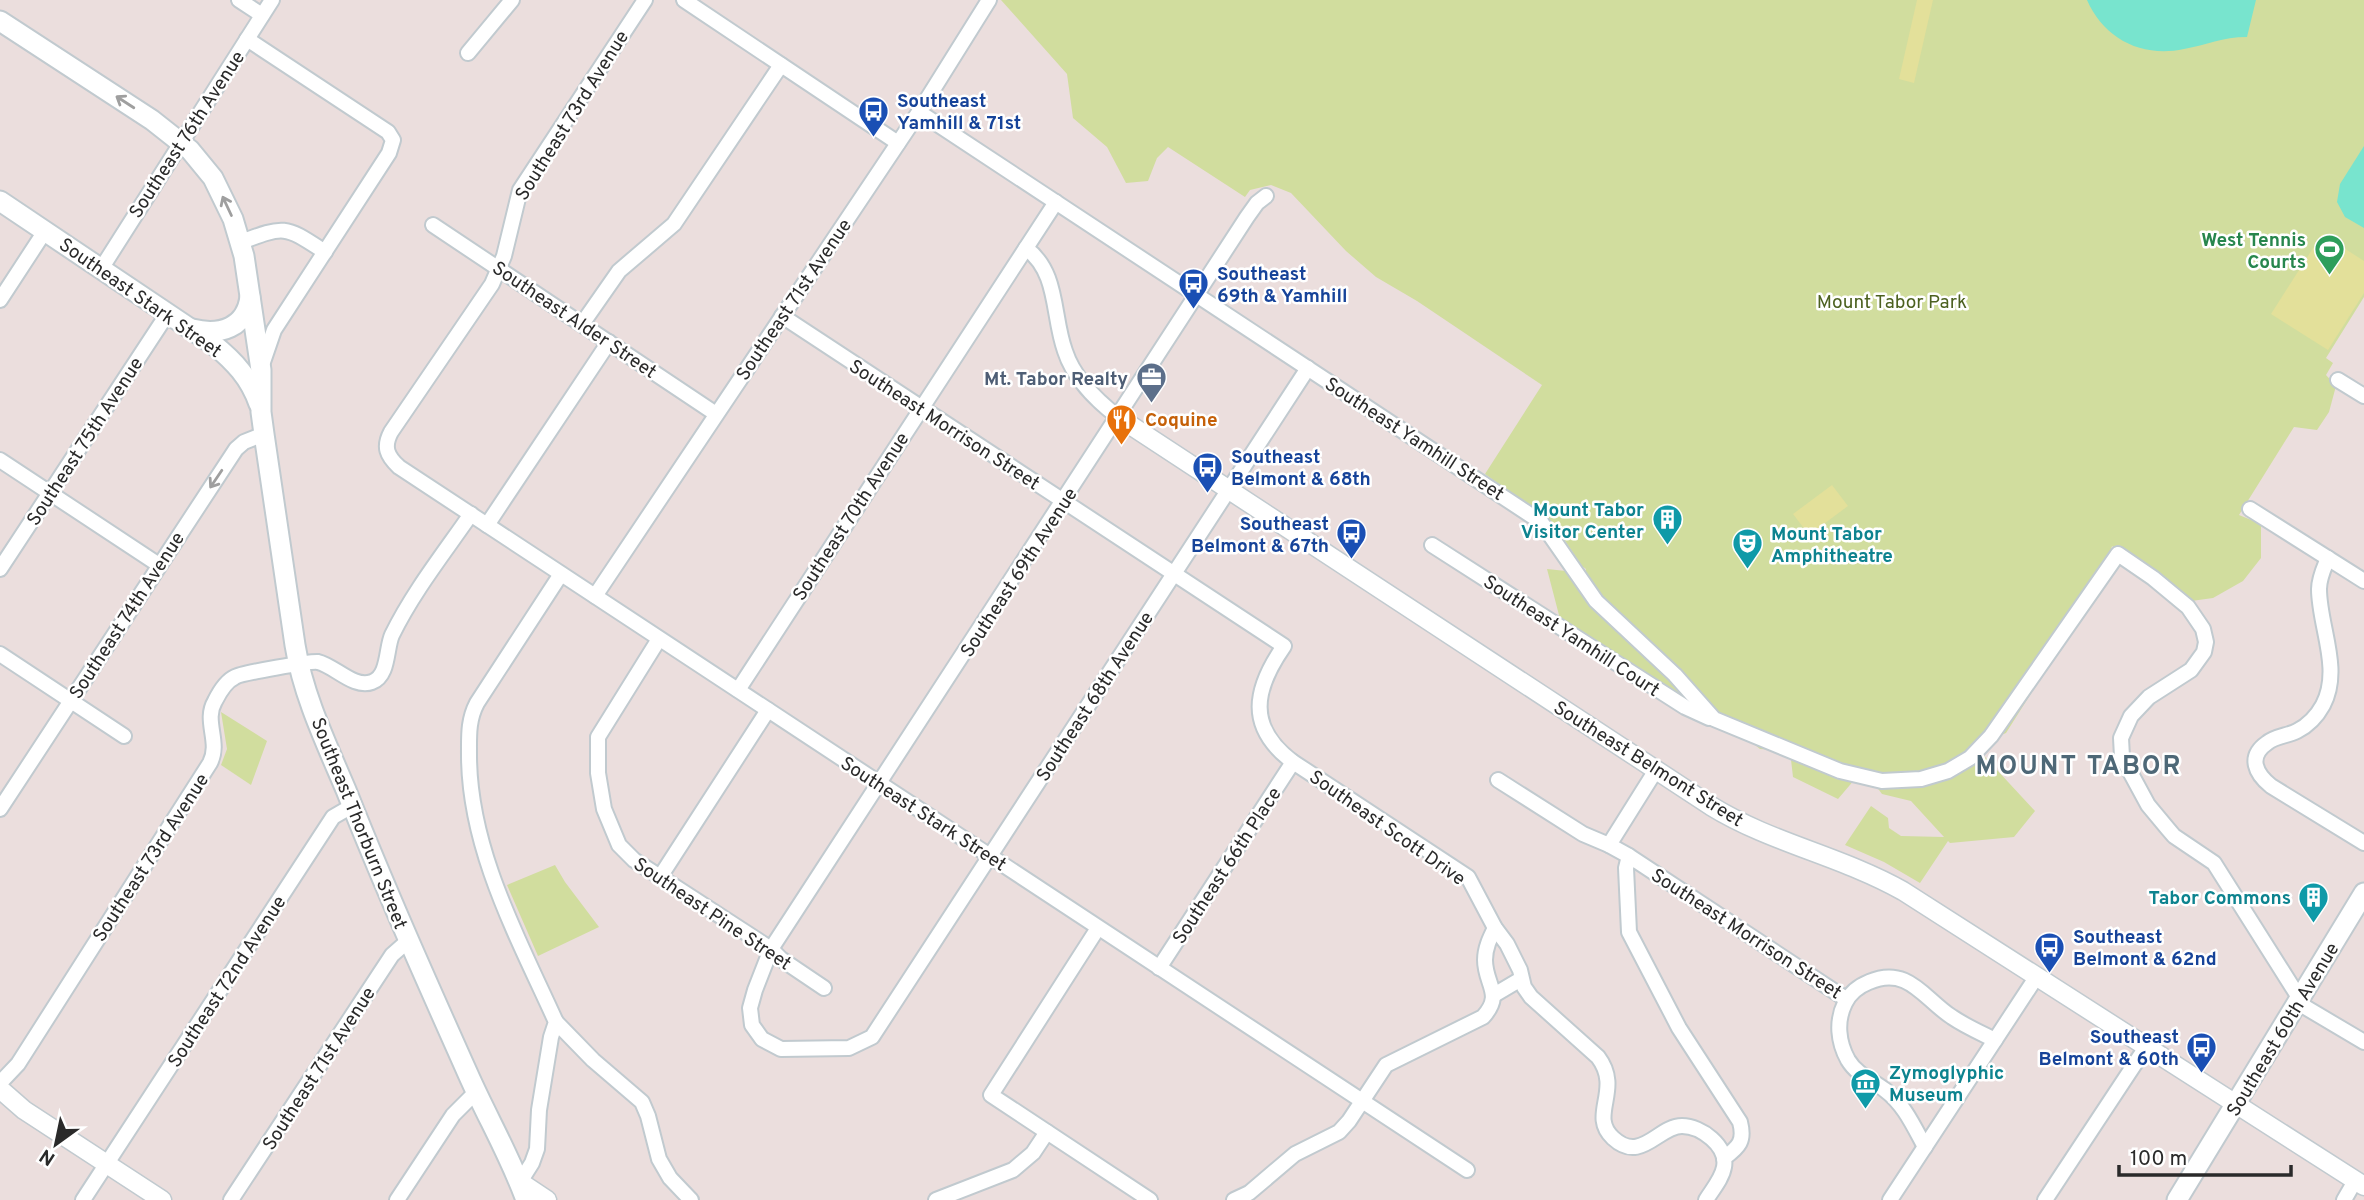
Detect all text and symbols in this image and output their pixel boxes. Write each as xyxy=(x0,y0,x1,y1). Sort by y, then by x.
street label: Southeast 73rd Avenue xyxy=(511,27,635,205)
street label: Southeast 76th Avenue xyxy=(125,47,251,223)
place label: Southeast Yamhill & 71st xyxy=(897,90,1021,136)
bus stop icon: Southeast Yamhill & 71st xyxy=(857,94,891,138)
one-way arrow xyxy=(116,95,136,109)
one-way arrow xyxy=(220,196,233,217)
street label: Southeast 71st Avenue xyxy=(732,215,858,386)
place label: West Tennis Courts xyxy=(2201,229,2306,275)
street label: Southeast Stark Street xyxy=(54,233,226,364)
sports icon: West Tennis Courts xyxy=(2312,233,2346,277)
street label: Southeast Alder Street xyxy=(487,257,661,385)
place label: Southeast 69th & Yamhill xyxy=(1217,263,1348,309)
bus stop icon: Southeast 69th & Yamhill xyxy=(1177,267,1211,311)
park label: Mount Tabor Park xyxy=(1817,291,1967,315)
street label: Southeast 75th Avenue xyxy=(22,353,149,531)
street label: Southeast Morrison Street xyxy=(844,355,1044,496)
office icon: Mt. Tabor Realty xyxy=(1134,361,1168,405)
place label: Mt. Tabor Realty xyxy=(984,368,1128,392)
street label: Southeast Yamhill Street xyxy=(1320,373,1508,507)
restaurant icon: Coquine xyxy=(1105,402,1139,446)
place label: Coquine xyxy=(1145,409,1217,433)
street label: Southeast 70th Avenue xyxy=(788,428,915,606)
place label: Southeast Belmont & 68th xyxy=(1231,446,1371,492)
bus stop icon: Southeast Belmont & 68th xyxy=(1191,450,1225,494)
one-way arrow xyxy=(209,469,224,488)
street label: Southeast 69th Avenue xyxy=(956,484,1083,662)
place label: Mount Tabor Visitor Center xyxy=(1521,499,1644,545)
building icon: Mount Tabor Visitor Center xyxy=(1650,503,1684,547)
place label: Southeast Belmont & 67th xyxy=(1191,513,1329,559)
bus stop icon: Southeast Belmont & 67th xyxy=(1335,517,1369,561)
place label: Mount Tabor Amphitheatre xyxy=(1771,523,1893,569)
theatre icon: Mount Tabor Amphitheatre xyxy=(1731,527,1765,571)
street label: Southeast 74th Avenue xyxy=(65,528,191,704)
street label: Southeast Yamhill Court xyxy=(1478,571,1664,703)
street label: Southeast 68th Avenue xyxy=(1032,608,1160,787)
street label: Southeast Belmont Street xyxy=(1548,696,1747,833)
street label: Southeast Thorburn Street xyxy=(305,714,412,933)
district label: MOUNT TABOR xyxy=(1976,751,2182,784)
street label: Southeast Stark Street xyxy=(835,752,1010,877)
street label: Southeast Scott Drive xyxy=(1304,766,1470,892)
street label: Southeast 73rd Avenue xyxy=(88,769,215,947)
street label: Southeast 66th Place xyxy=(1168,783,1287,949)
street label: Southeast Pine Street xyxy=(628,853,795,976)
street label: Southeast Morrison Street xyxy=(1646,864,1846,1005)
building icon: Tabor Commons xyxy=(2297,880,2331,924)
place label: Tabor Commons xyxy=(2149,887,2291,911)
street label: Southeast 72nd Avenue xyxy=(163,892,292,1072)
place label: Southeast Belmont & 62nd xyxy=(2073,926,2217,972)
bus stop icon: Southeast Belmont & 62nd xyxy=(2033,930,2067,974)
street label: Southeast 60th Avenue xyxy=(2222,939,2345,1121)
street label: Southeast 71st Avenue xyxy=(258,983,381,1155)
place label: Southeast Belmont & 60th xyxy=(2038,1026,2179,1072)
bus stop icon: Southeast Belmont & 60th xyxy=(2185,1030,2219,1074)
place label: Zymoglyphic Museum xyxy=(1889,1062,2004,1108)
museum icon: Zymoglyphic Museum xyxy=(1849,1066,1883,1110)
north arrow xyxy=(21,1109,91,1179)
scale bar xyxy=(2119,1134,2290,1178)
text: N xyxy=(36,1143,60,1170)
text: 100 m xyxy=(2130,1146,2187,1173)

